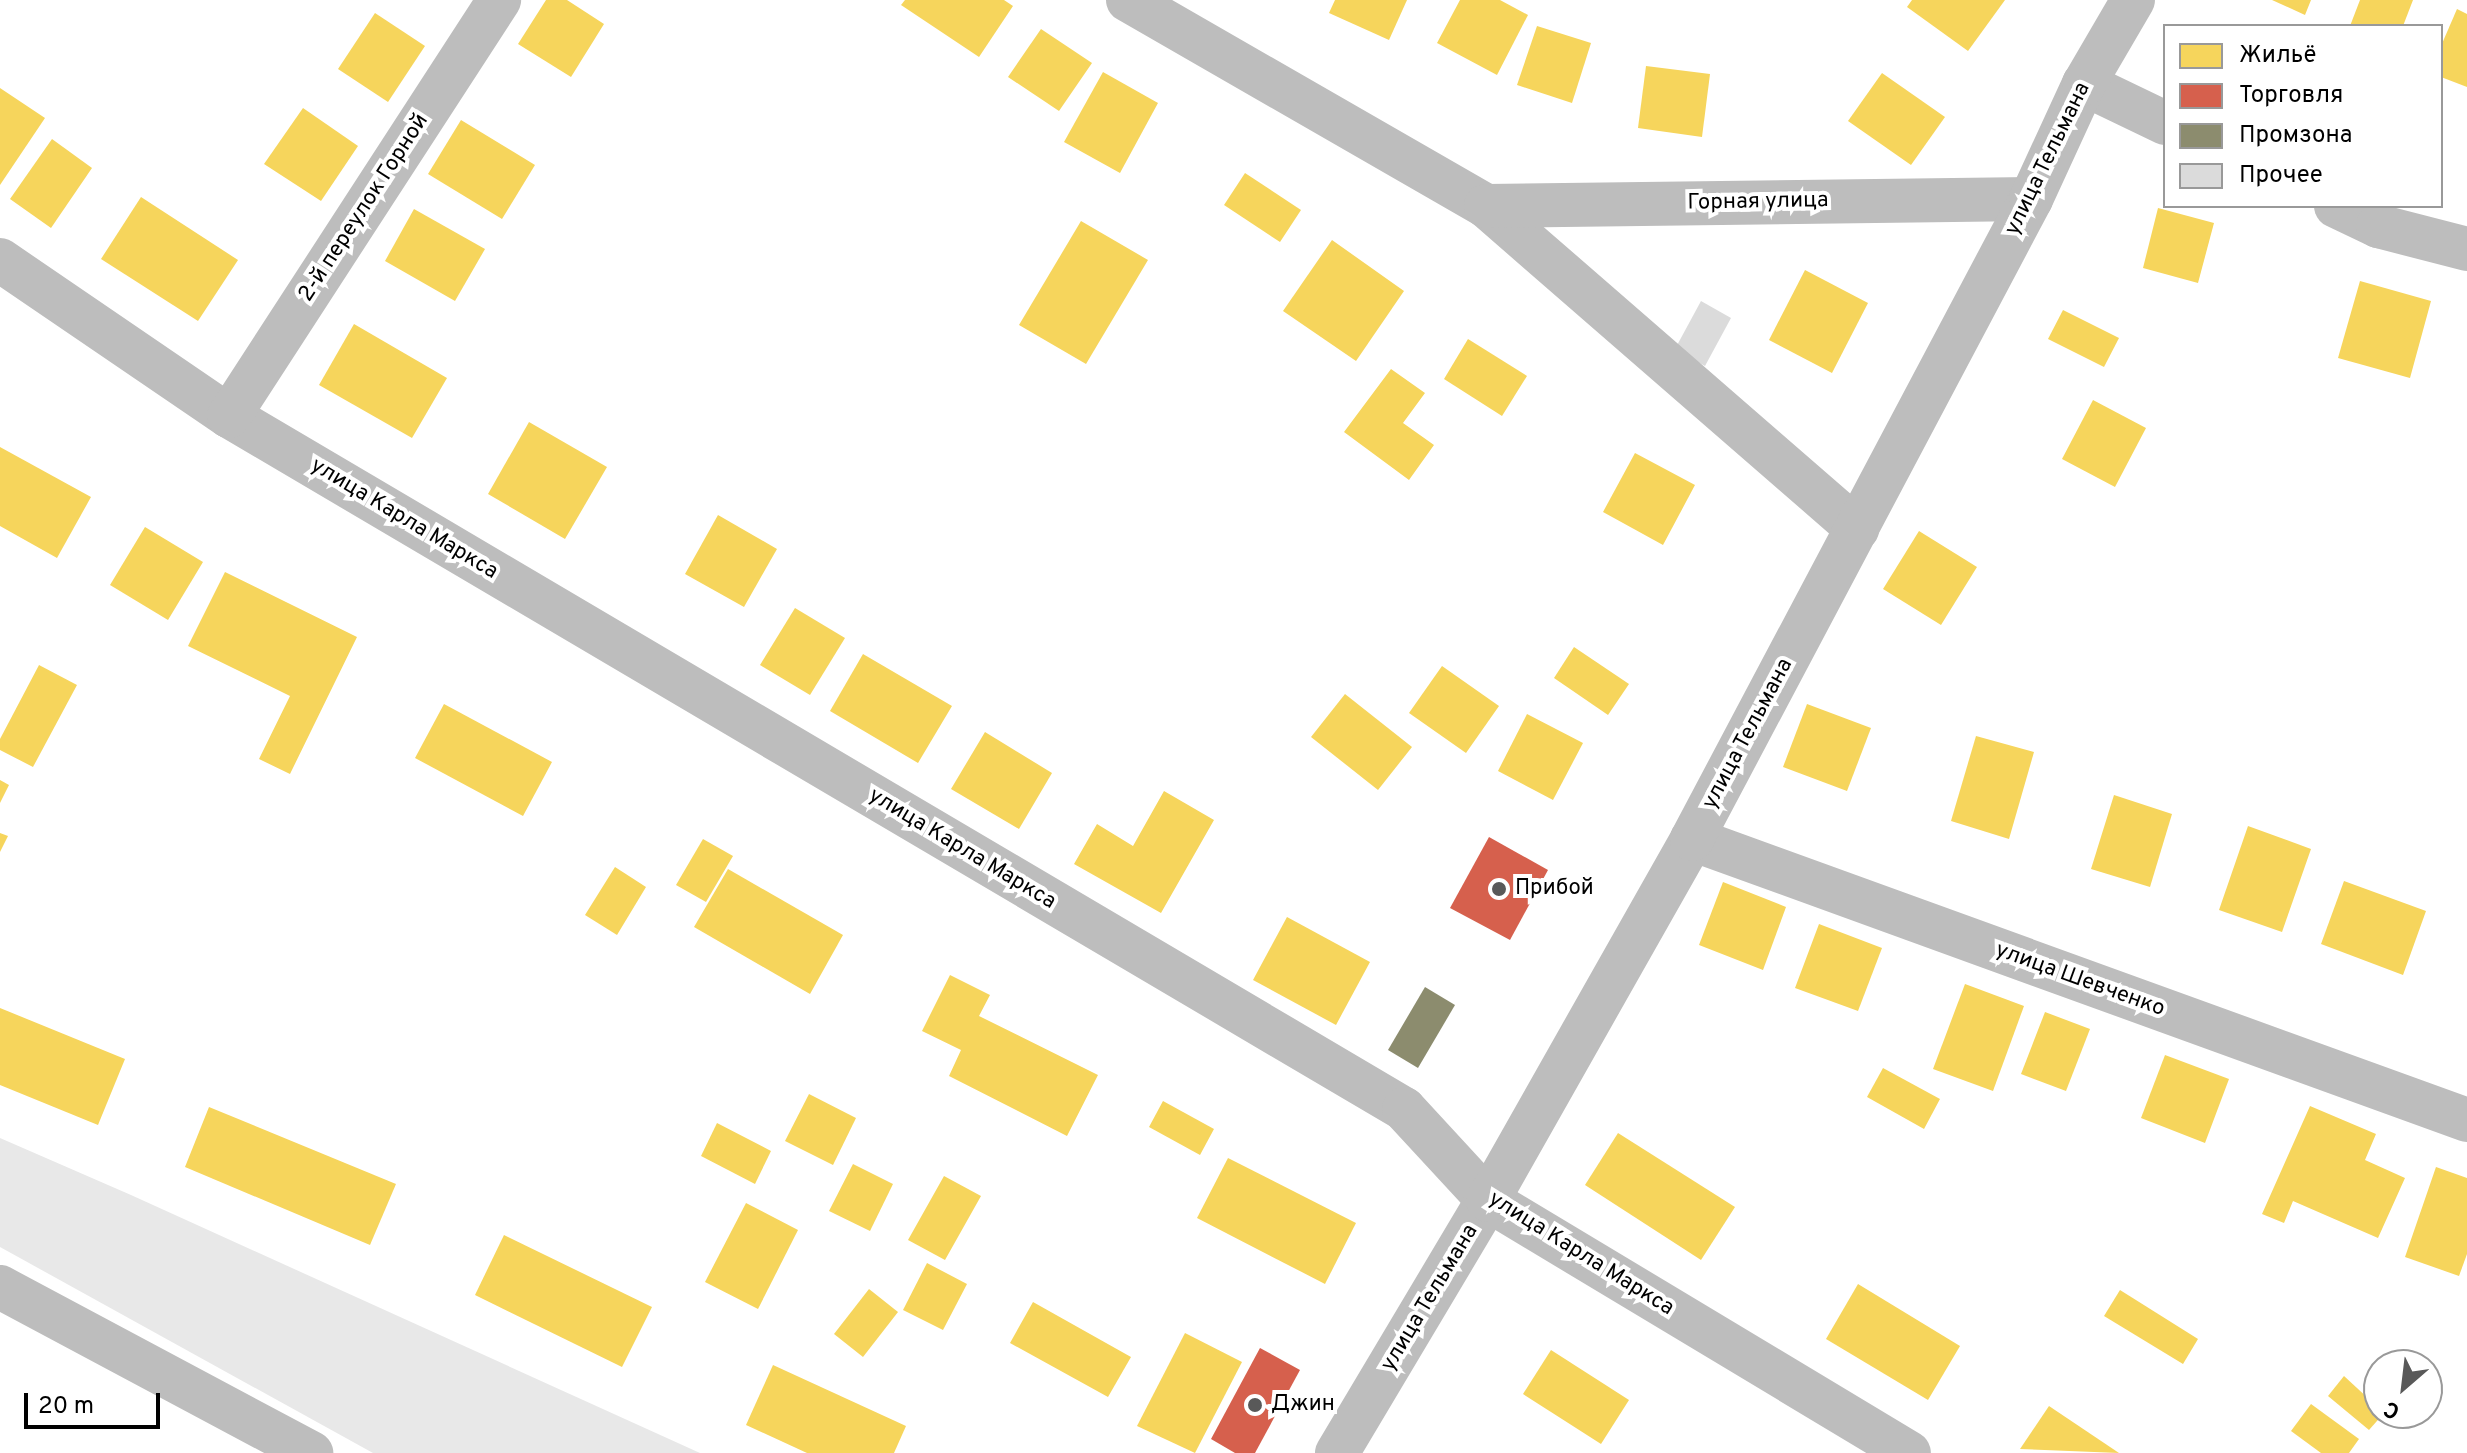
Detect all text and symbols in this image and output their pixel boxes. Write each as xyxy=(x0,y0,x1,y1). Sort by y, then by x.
legend xyxy=(2163,24,2443,208)
text: Жильё xyxy=(2239,41,2316,71)
street label: улица Тельмана xyxy=(1999,78,2097,240)
text: Торговля xyxy=(2239,81,2343,111)
street label: 2-й переулок Горной xyxy=(293,109,435,307)
text: Промзона xyxy=(2239,121,2352,151)
text: Прочее xyxy=(2239,161,2323,191)
street label: Горная улица xyxy=(1687,188,1829,216)
street label: улица Карла Маркса xyxy=(306,453,502,585)
street label: улица Тельмана xyxy=(1697,654,1799,814)
street label: улица Карла Маркса xyxy=(864,783,1060,915)
place label: Прибой xyxy=(1515,876,1594,902)
marker: Прибой xyxy=(1490,880,1508,898)
street label: улица Шевченко xyxy=(1992,937,2168,1023)
street label: улица Карла Маркса xyxy=(1483,1186,1679,1322)
street label: улица Тельмана xyxy=(1375,1219,1485,1377)
north arrow xyxy=(2363,1349,2443,1429)
scale bar xyxy=(28,1377,164,1427)
text: 20 m xyxy=(38,1392,94,1422)
place label: Джин xyxy=(1271,1392,1335,1418)
text: С xyxy=(2380,1394,2405,1424)
marker: Джин xyxy=(1246,1396,1264,1414)

